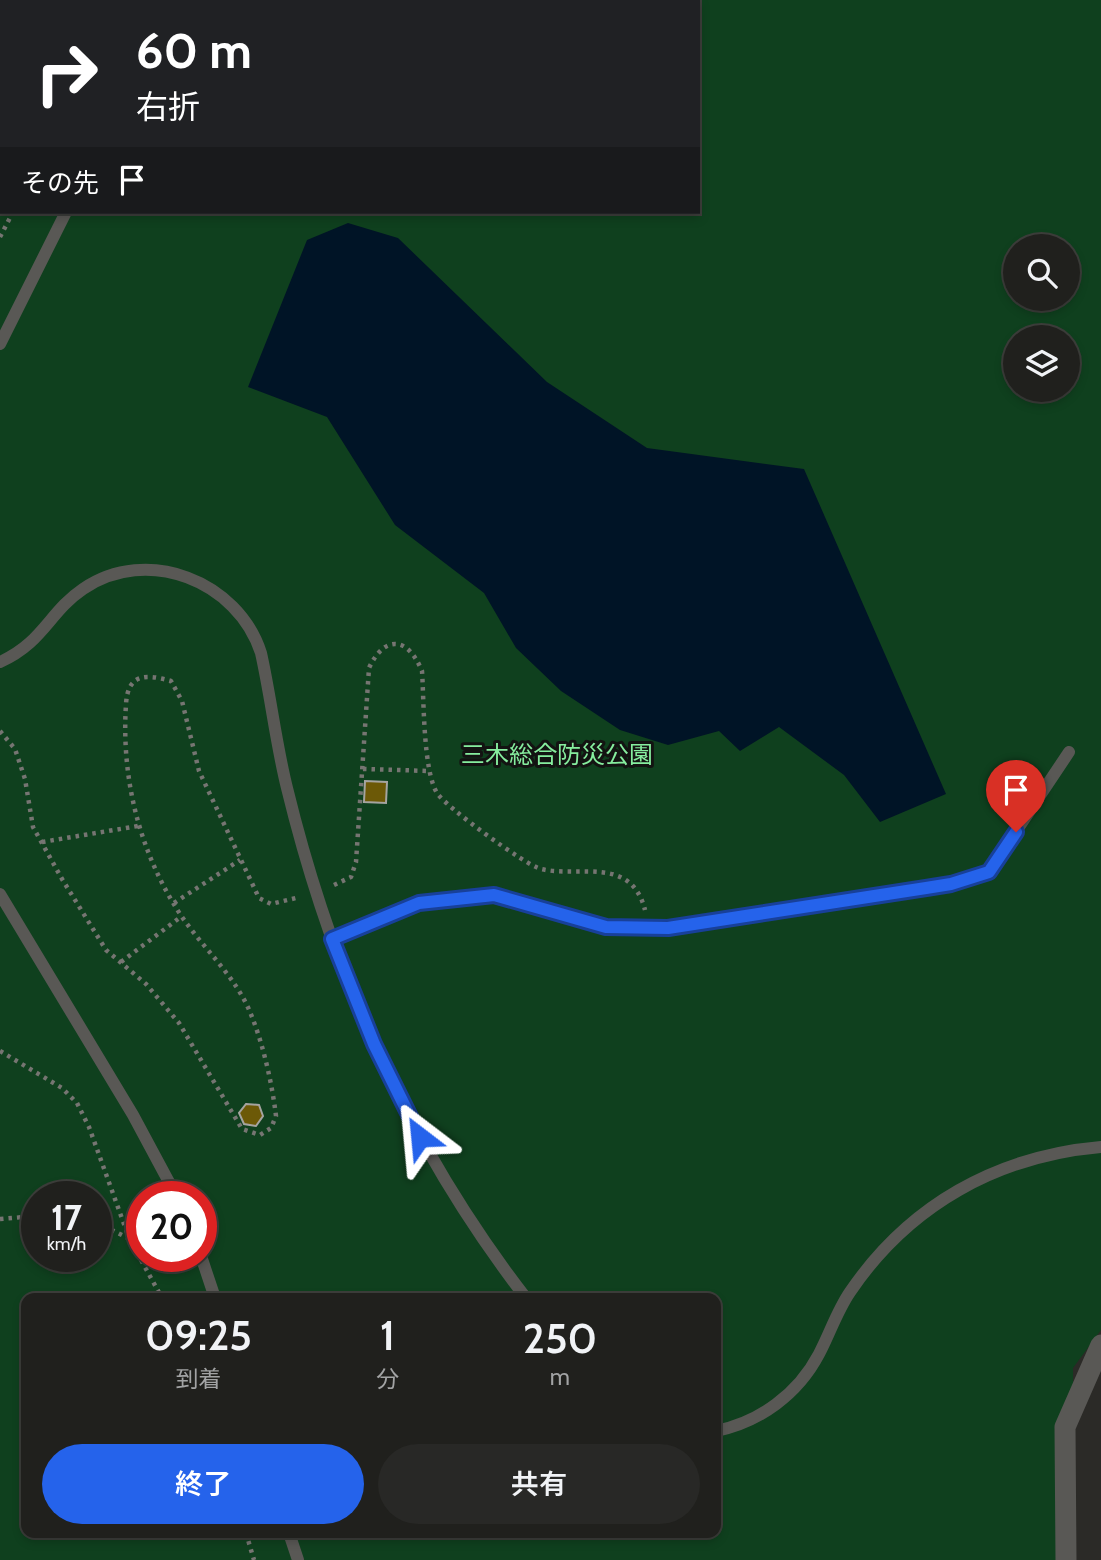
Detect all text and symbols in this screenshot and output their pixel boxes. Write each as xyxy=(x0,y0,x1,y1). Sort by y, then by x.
text: 60 m xyxy=(136,21,252,80)
icon: right xyxy=(21,28,112,119)
text: 右折 xyxy=(136,87,200,126)
icon: arrive xyxy=(113,161,151,199)
text: その先 xyxy=(21,167,99,199)
map controls xyxy=(1003,234,1080,402)
button: search xyxy=(1003,234,1080,311)
button: layers xyxy=(1003,325,1080,402)
park label: 三木総合防災公園 xyxy=(461,740,653,769)
pin xyxy=(986,760,1046,832)
icon: arrive xyxy=(997,771,1035,809)
position arrow xyxy=(383,1100,457,1174)
speed limit sign: 20 xyxy=(126,1181,217,1272)
text: 17 xyxy=(51,1196,82,1239)
text: km/h xyxy=(47,1233,86,1255)
text: 09:25 xyxy=(145,1309,252,1361)
text: 1 xyxy=(380,1309,395,1361)
text: 250 xyxy=(523,1312,597,1364)
text: m xyxy=(550,1363,570,1391)
text: 到着 xyxy=(175,1365,221,1393)
text: 分 xyxy=(376,1365,399,1393)
button: 終了 xyxy=(42,1444,364,1524)
button: 共有 xyxy=(378,1444,700,1524)

